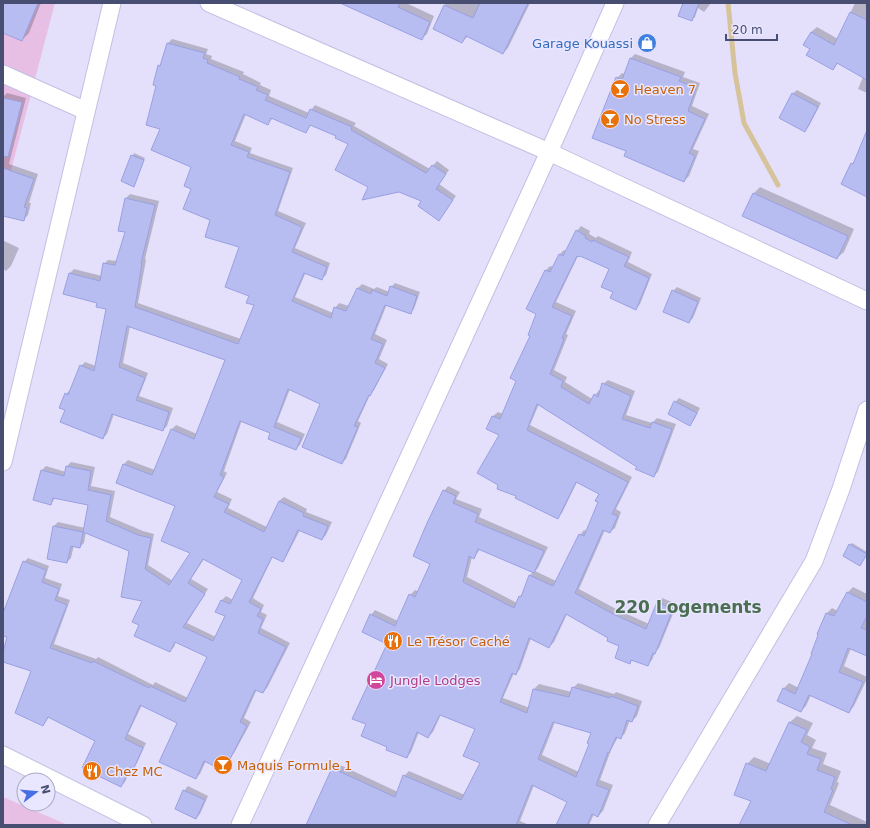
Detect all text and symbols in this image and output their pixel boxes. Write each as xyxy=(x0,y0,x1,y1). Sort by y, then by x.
scale bar xyxy=(726,16,777,42)
text: 20 m xyxy=(732,23,763,37)
shop icon: Garage Kouassi xyxy=(636,32,658,54)
place label: Garage Kouassi xyxy=(532,36,633,51)
bar icon: Heaven 7 xyxy=(609,78,631,100)
place label: Heaven 7 xyxy=(634,82,696,97)
bar icon: No Stress xyxy=(599,108,621,130)
place label: No Stress xyxy=(624,112,686,127)
district label: 220 Logements xyxy=(614,597,762,617)
restaurant icon: Le Trésor Caché xyxy=(382,630,404,652)
place label: Le Trésor Caché xyxy=(407,634,510,649)
hotel icon: Jungle Lodges xyxy=(365,669,387,691)
place label: Jungle Lodges xyxy=(389,673,481,688)
bar icon: Maquis Formule 1 xyxy=(212,754,234,776)
place label: Maquis Formule 1 xyxy=(237,758,352,773)
restaurant icon: Chez MC xyxy=(81,760,103,782)
place label: Chez MC xyxy=(106,764,163,779)
north arrow xyxy=(16,772,56,812)
text: N xyxy=(38,783,53,796)

